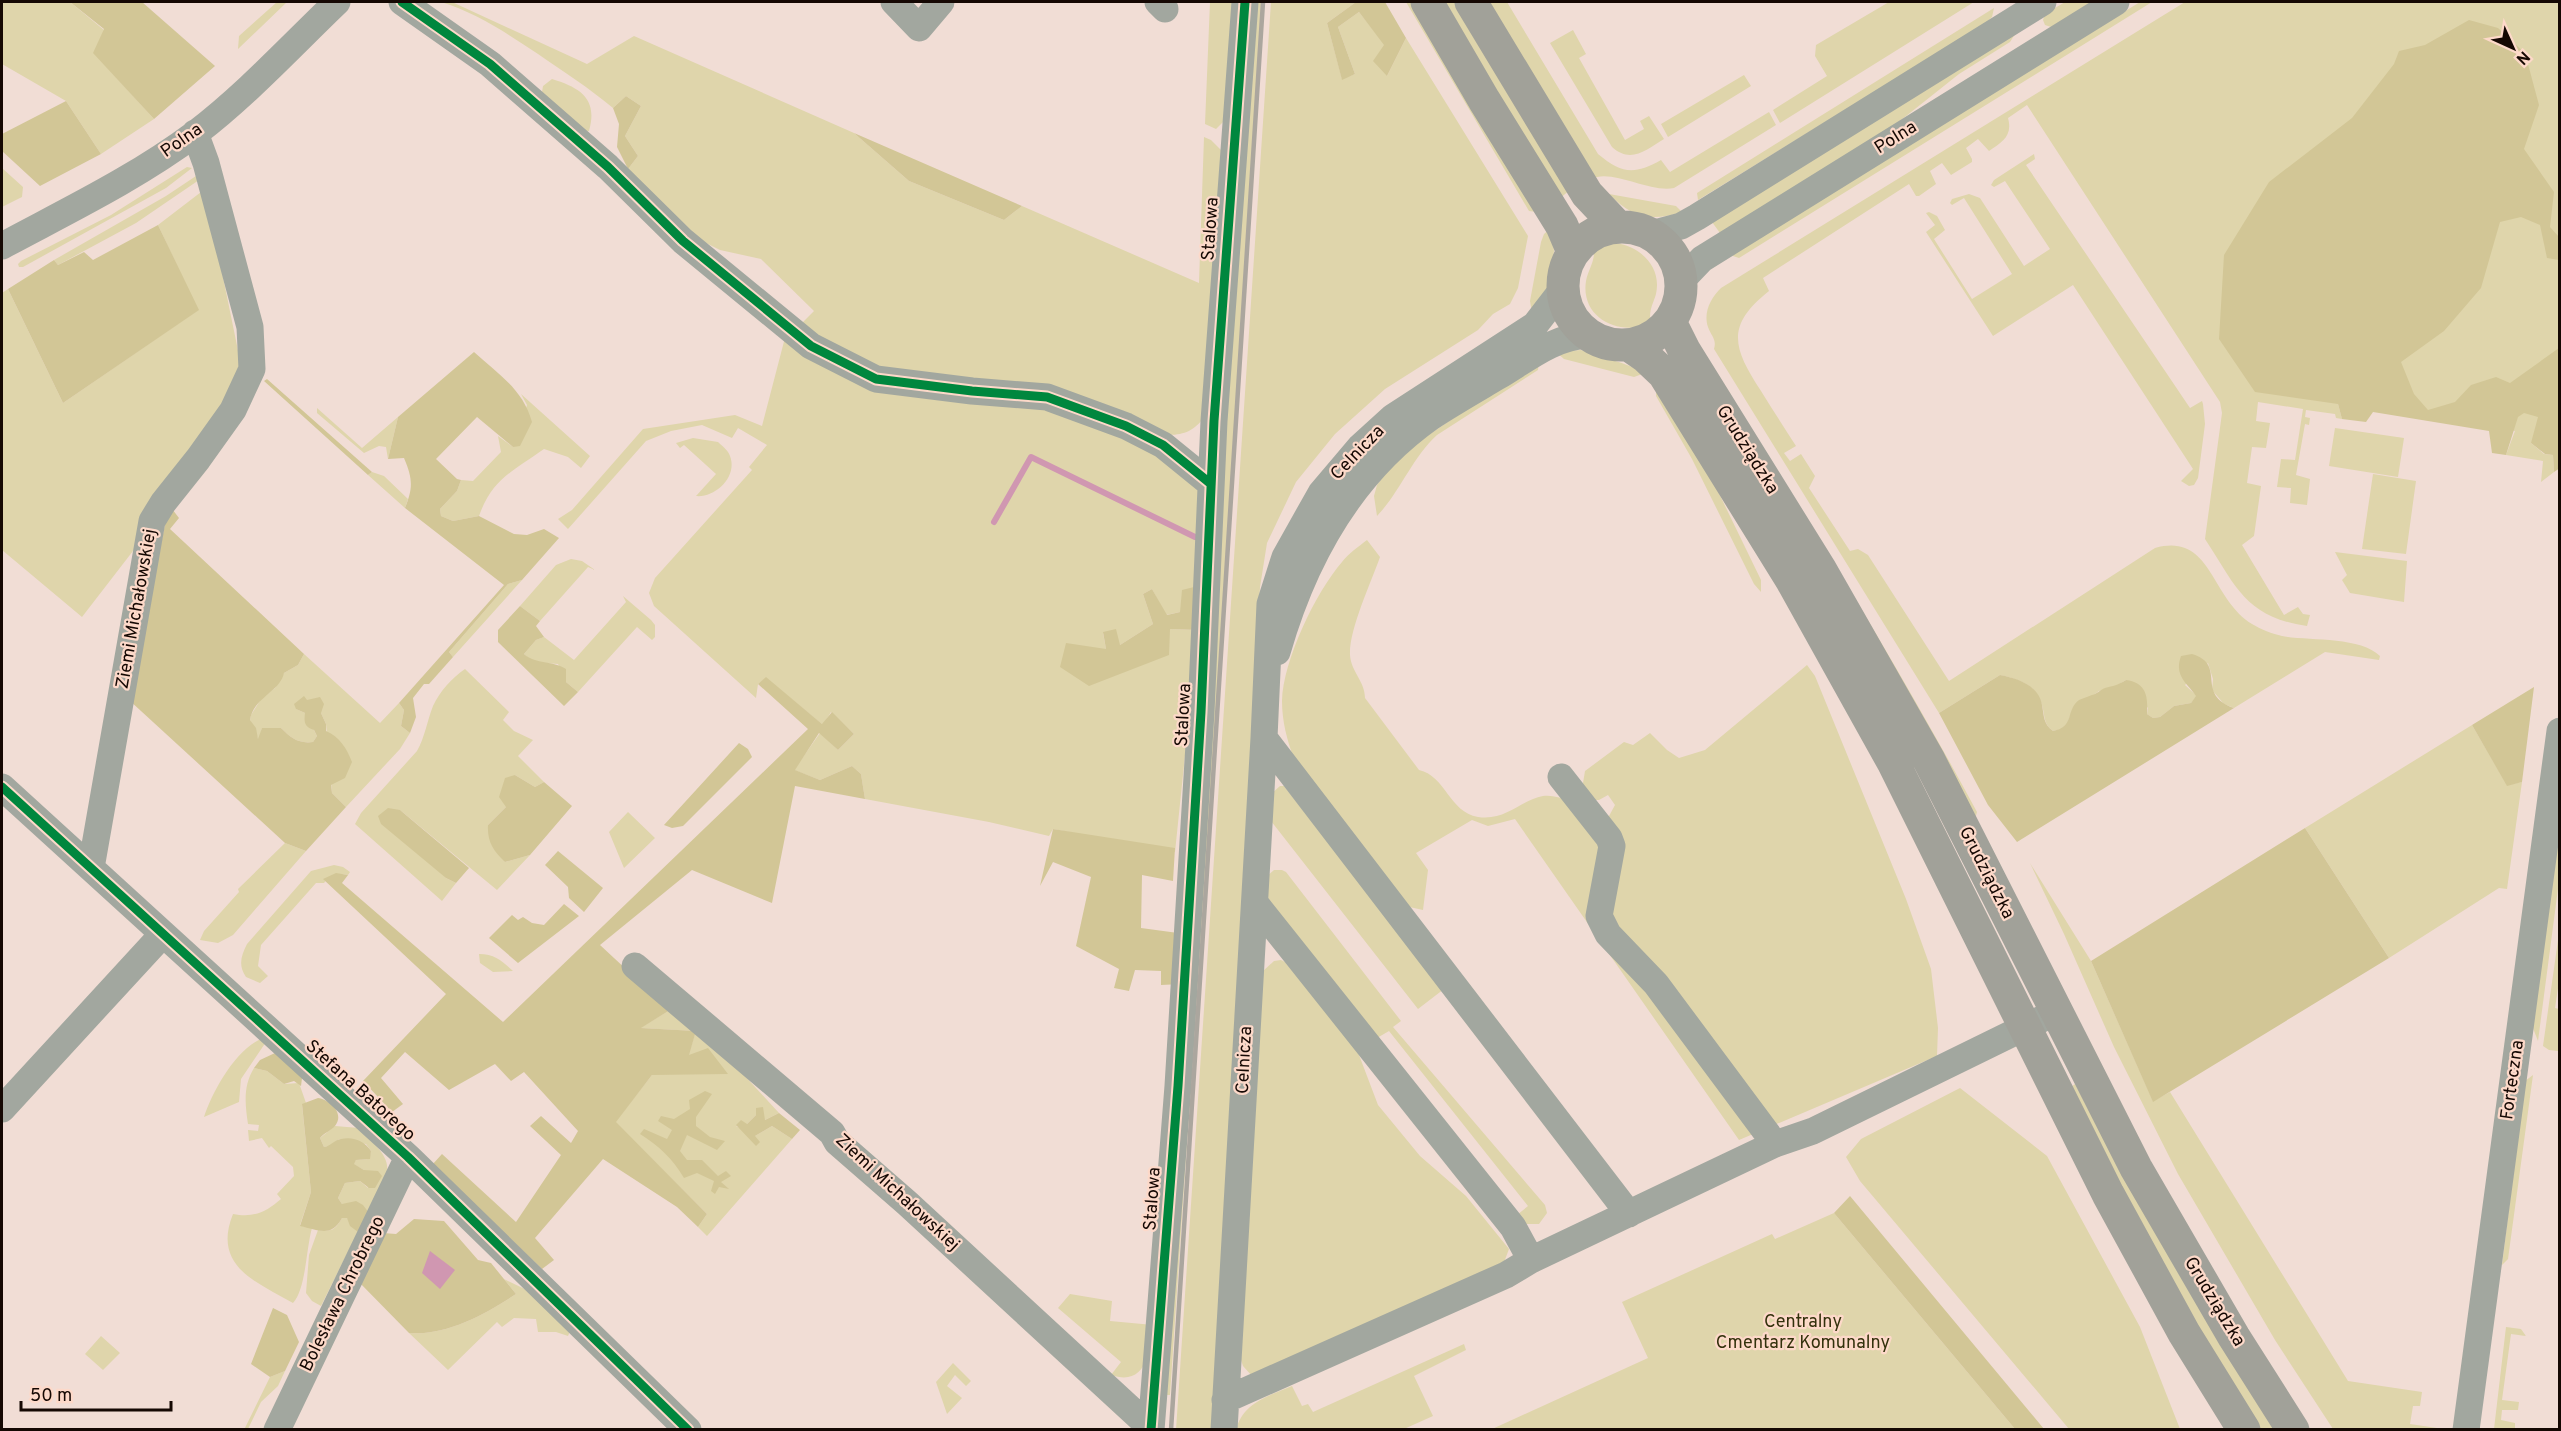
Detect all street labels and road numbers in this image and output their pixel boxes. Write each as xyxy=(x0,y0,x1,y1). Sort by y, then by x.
street label: Polna xyxy=(1870,116,1922,160)
street label: Polna xyxy=(157,118,207,164)
street label: Stalowa xyxy=(1197,197,1225,261)
street label: Grudziądzka xyxy=(1711,401,1783,499)
street label: Celnicza xyxy=(1326,420,1390,486)
street label: Ziemi Michałowskiej xyxy=(112,527,162,691)
street label: Stalowa xyxy=(1171,683,1197,747)
street label: Grudziądzka xyxy=(1953,823,2019,923)
street label: Celnicza xyxy=(1232,1025,1258,1095)
street label: Stefana Batorego xyxy=(300,1035,420,1147)
street label: Forteczna xyxy=(2496,1039,2530,1121)
street label: Ziemi Michałowskiej xyxy=(830,1129,964,1257)
street label: Stalowa xyxy=(1139,1167,1167,1231)
street label: Bolesława Chrobrego xyxy=(295,1212,391,1376)
street label: Grudziądzka xyxy=(2178,1253,2250,1351)

